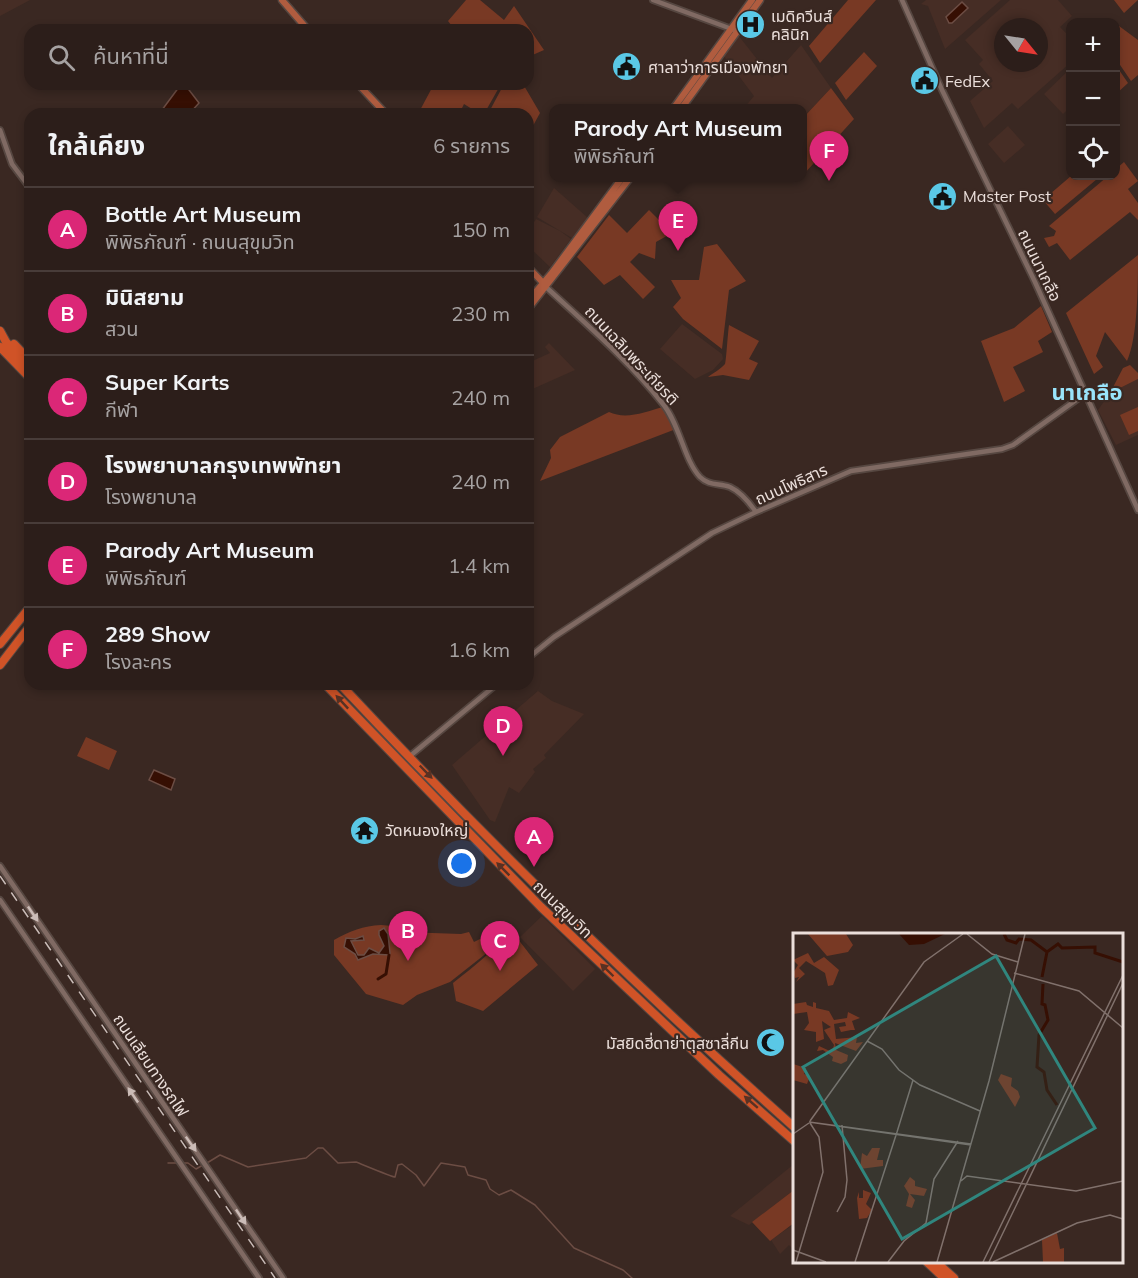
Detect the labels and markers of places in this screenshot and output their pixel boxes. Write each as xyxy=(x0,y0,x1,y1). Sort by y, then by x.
place label: เมดิควีนส์ คลินิก xyxy=(771,6,832,44)
hospital icon: เมดิควีนส์ คลินิก xyxy=(734,9,766,41)
public building icon: ศาลาว่าการเมืองพัทยา xyxy=(611,51,643,83)
place label: ศาลาว่าการเมืองพัทยา xyxy=(648,57,788,77)
public building icon: FedEx xyxy=(908,65,940,97)
place label: FedEx xyxy=(945,71,990,91)
pin: F xyxy=(810,132,848,181)
public building icon: Master Post xyxy=(926,180,958,212)
place label: Master Post xyxy=(963,186,1051,206)
pin: E xyxy=(658,202,698,251)
pin: D xyxy=(484,706,522,756)
temple icon: วัดหนองใหญ่ xyxy=(348,814,380,846)
pin: A xyxy=(514,818,554,867)
place label: วัดหนองใหญ่ xyxy=(385,820,468,840)
pin: B xyxy=(388,912,428,961)
pin: C xyxy=(480,922,520,971)
mosque icon: มัสยิดฮี่ดาย่าตุสซาลี่กีน xyxy=(754,1027,786,1059)
place label: มัสยิดฮี่ดาย่าตุสซาลี่กีน xyxy=(606,1032,749,1053)

